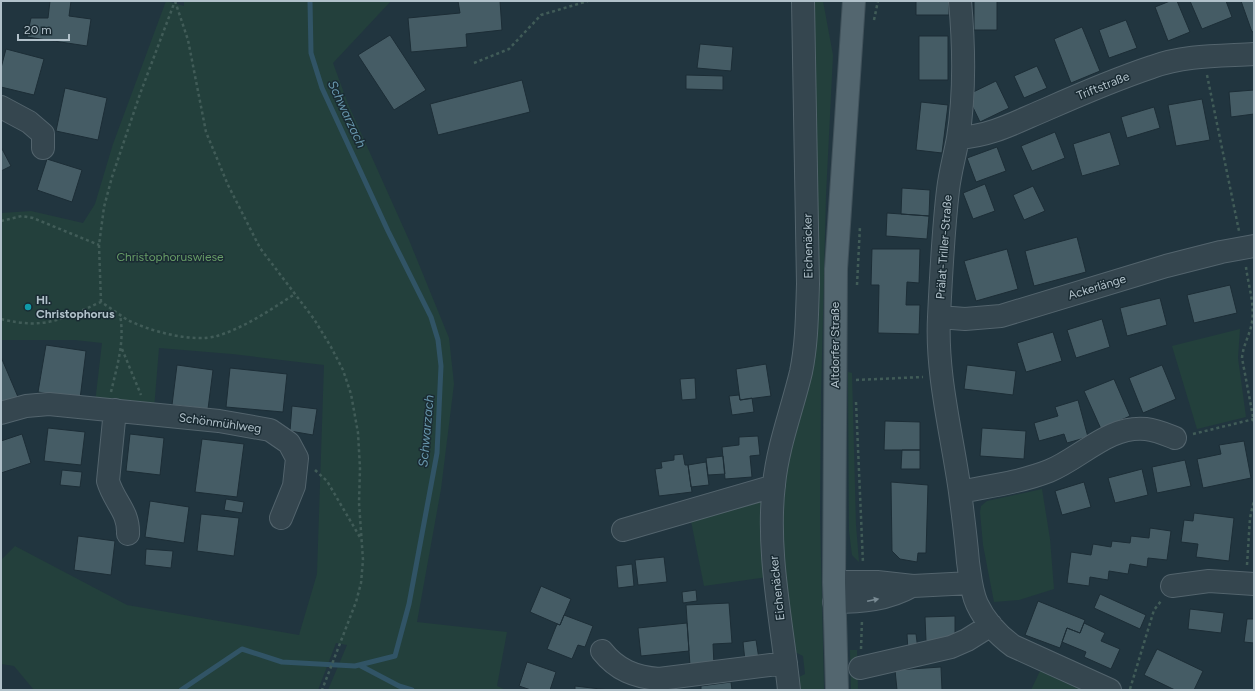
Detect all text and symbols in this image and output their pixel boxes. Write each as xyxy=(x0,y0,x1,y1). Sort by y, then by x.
scale bar xyxy=(18,16,69,42)
text: 20 m xyxy=(24,23,52,37)
street label: Triftstraße xyxy=(1075,69,1132,103)
water label: Schwarzach xyxy=(325,78,369,150)
street label: Prälat-Triller-Straße xyxy=(933,194,955,300)
street label: Eichenäcker xyxy=(800,213,816,279)
park label: Christophoruswiese xyxy=(116,250,224,264)
street label: Ackerlänge xyxy=(1066,271,1128,302)
place label: Hl. Christophorus xyxy=(36,293,115,321)
street label: Altdorfer Straße xyxy=(828,301,842,388)
marker: Hl. Christophorus xyxy=(23,302,33,312)
water label: Schwarzach xyxy=(415,394,437,468)
street label: Schönmühlweg xyxy=(178,410,262,436)
street label: Eichenäcker xyxy=(767,555,787,621)
one-way arrow xyxy=(867,597,879,603)

